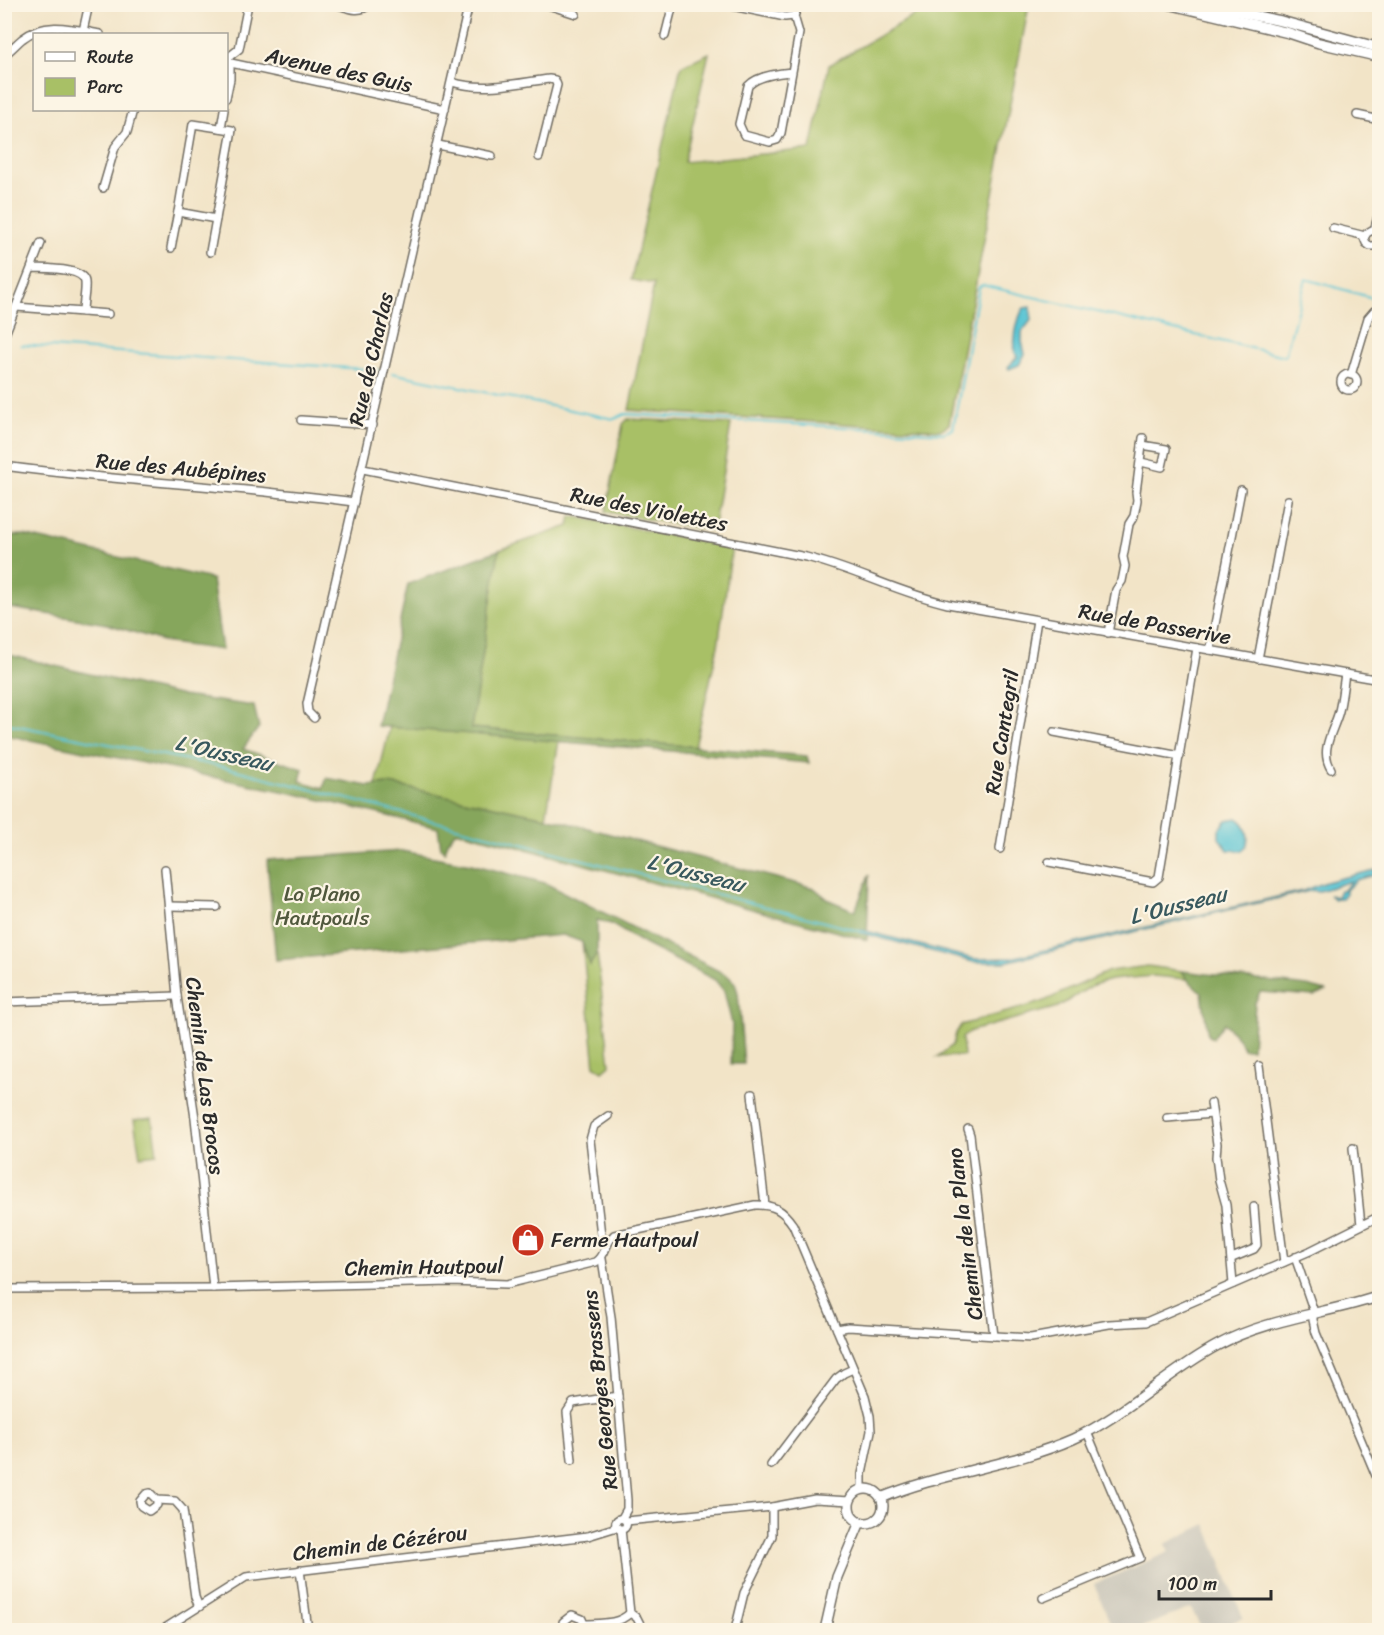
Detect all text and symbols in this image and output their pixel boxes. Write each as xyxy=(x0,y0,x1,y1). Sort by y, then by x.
legend xyxy=(33,33,228,111)
street label: Avenue des Guis xyxy=(261,36,416,104)
text: Route xyxy=(87,41,134,73)
text: Parc xyxy=(87,71,123,103)
street label: Rue de Charlas xyxy=(337,288,405,430)
street label: Rue des Aubépines xyxy=(94,442,268,494)
street label: Rue des Violettes xyxy=(567,475,731,543)
street label: Rue de Passerive xyxy=(1076,592,1234,656)
street label: Rue Cantegril xyxy=(973,666,1031,797)
water label: L'Ousseau xyxy=(171,723,280,784)
water label: L'Ousseau xyxy=(643,842,752,905)
water label: L'Ousseau xyxy=(1125,873,1234,936)
park label: La Plano Hautpouls xyxy=(275,875,369,937)
street label: Chemin de Las Brocos xyxy=(174,975,236,1177)
street label: Chemin de la Plano xyxy=(936,1146,994,1322)
place label: Ferme Hautpoul xyxy=(551,1221,699,1259)
shop icon: Ferme Hautpoul xyxy=(510,1222,546,1258)
street label: Chemin Hautpoul xyxy=(344,1247,505,1287)
street label: Rue Georges Brassens xyxy=(571,1288,629,1492)
street label: Chemin de Cézérou xyxy=(291,1513,470,1573)
scale bar xyxy=(1159,1563,1272,1601)
text: 100 m xyxy=(1168,1568,1217,1600)

